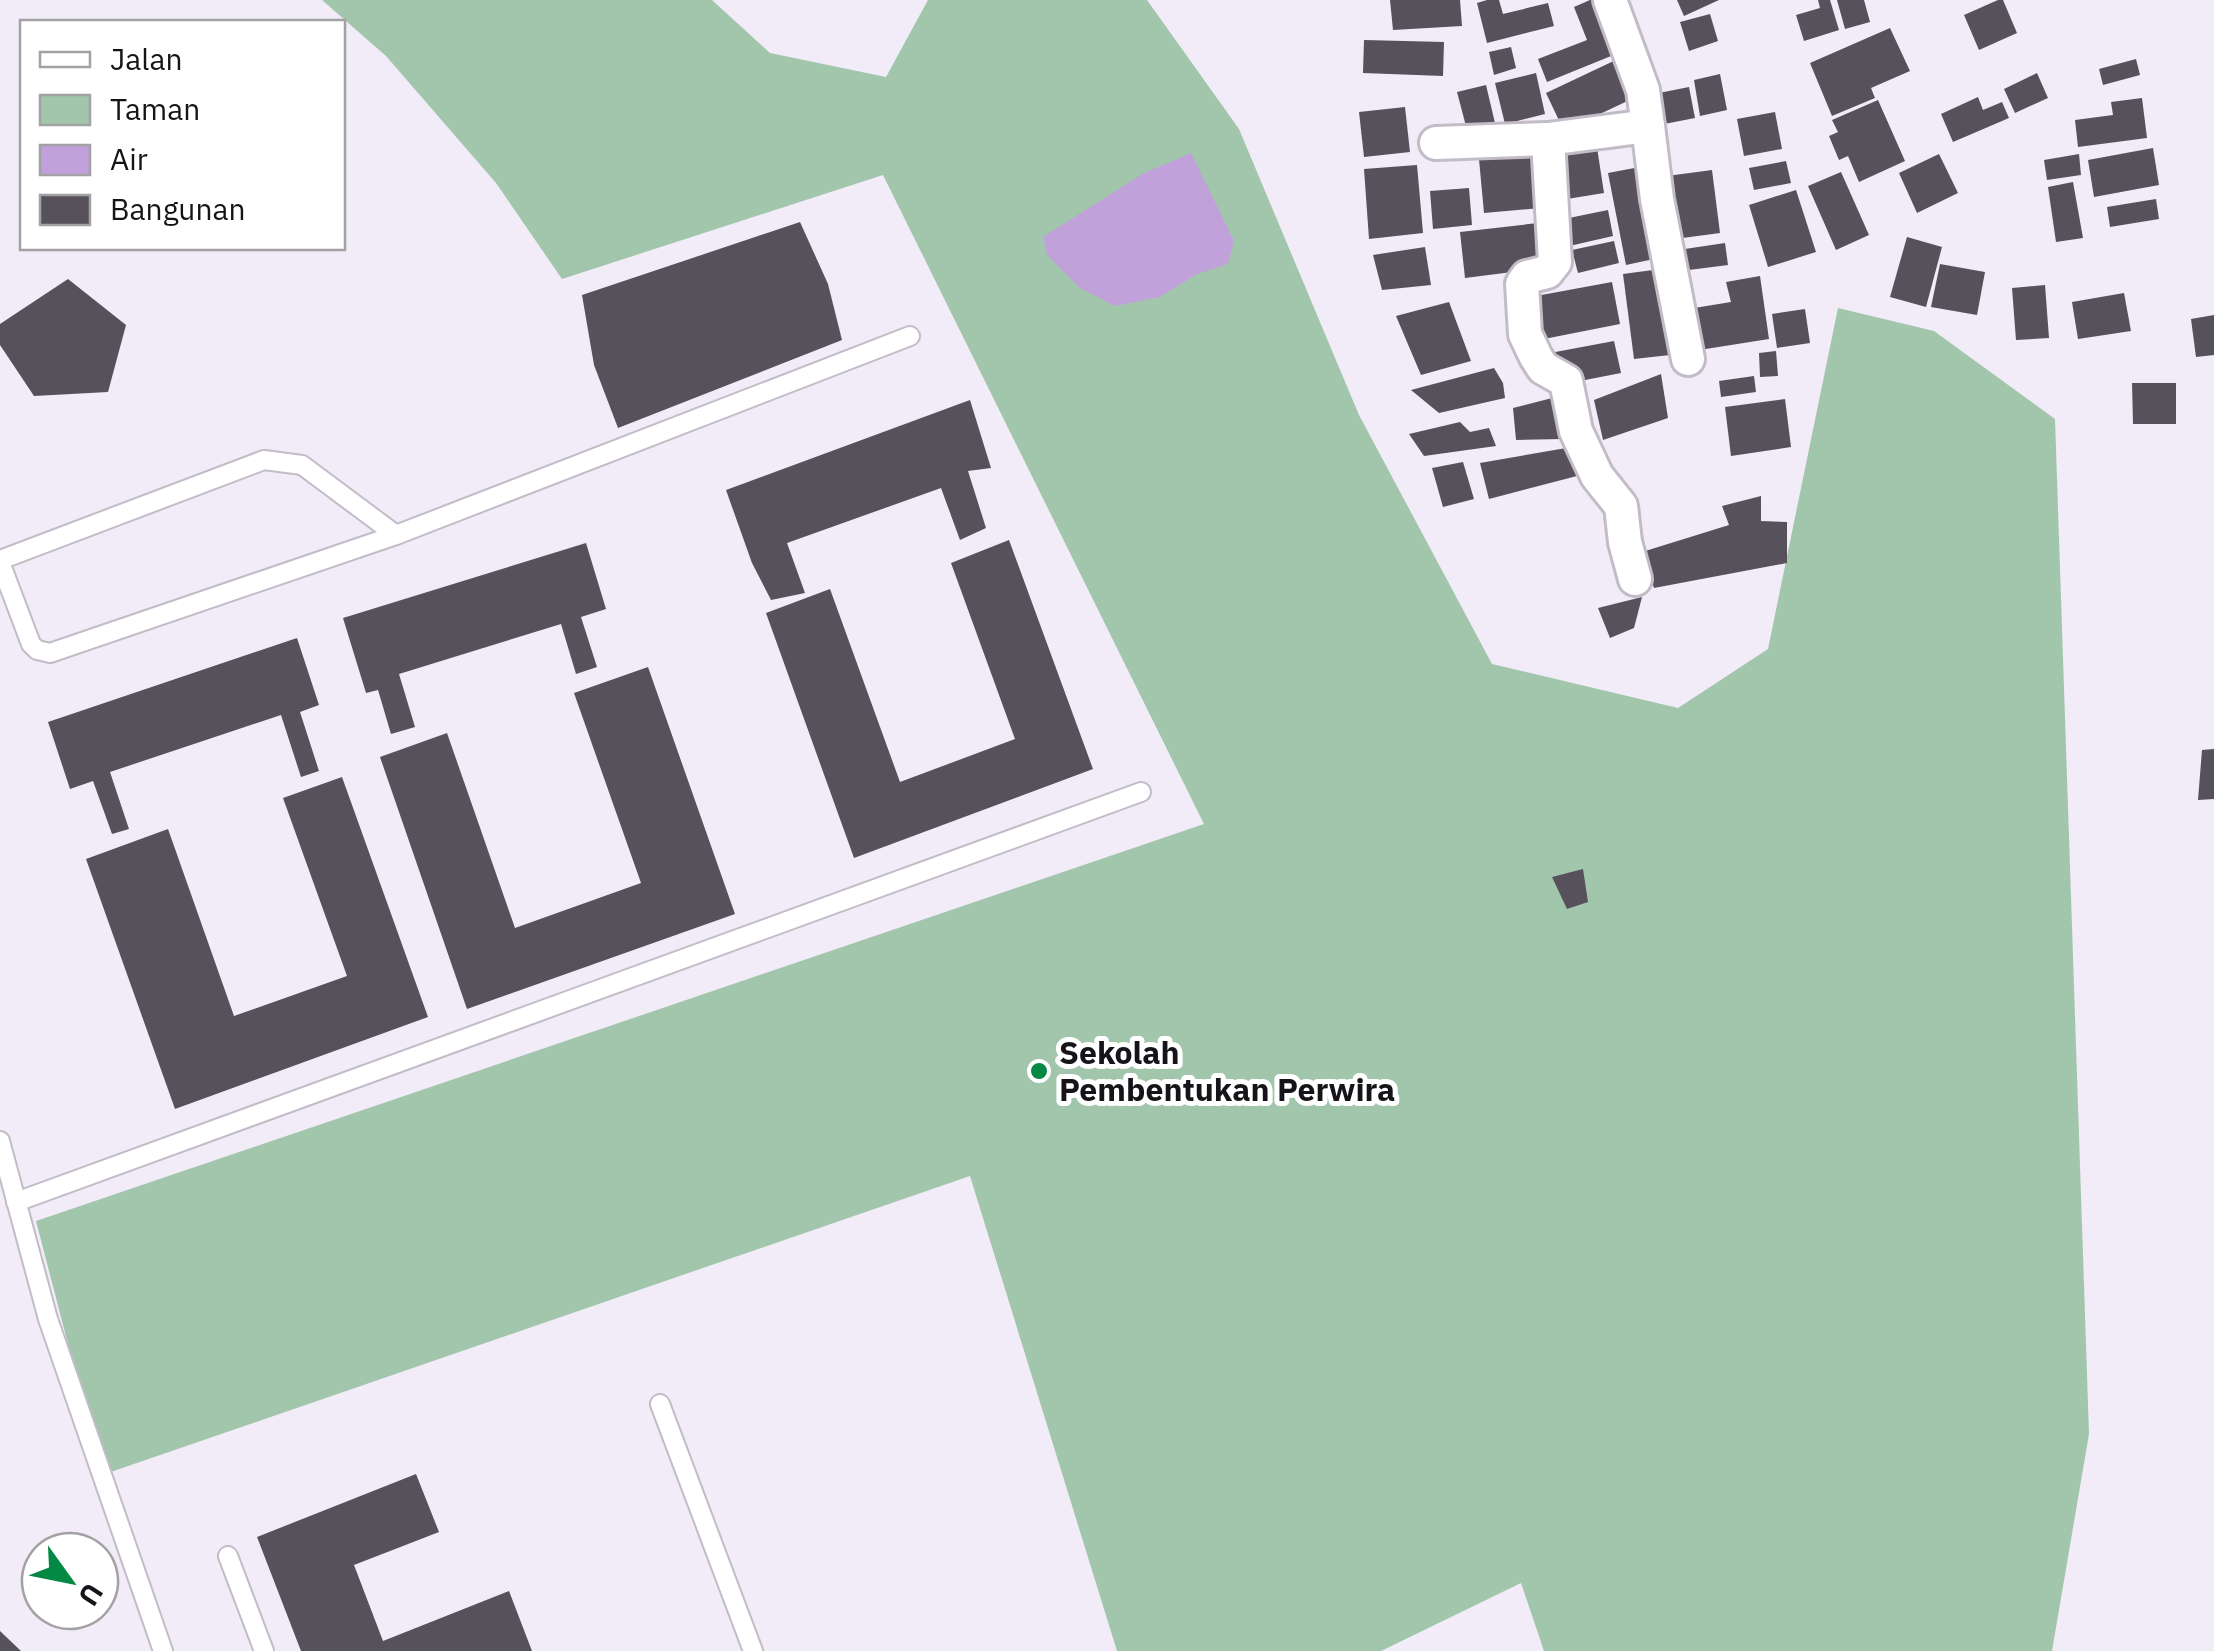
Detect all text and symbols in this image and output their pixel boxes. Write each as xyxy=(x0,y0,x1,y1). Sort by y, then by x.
legend xyxy=(20,20,345,250)
text: Jalan xyxy=(110,39,183,78)
text: Taman xyxy=(110,89,200,128)
text: Air xyxy=(110,139,148,178)
text: Bangunan xyxy=(110,189,246,228)
place label: Sekolah Pembentukan Perwira xyxy=(1059,1031,1395,1110)
marker: Sekolah Pembentukan Perwira xyxy=(1028,1060,1050,1082)
north arrow xyxy=(20,1531,120,1631)
text: U xyxy=(71,1577,112,1613)

